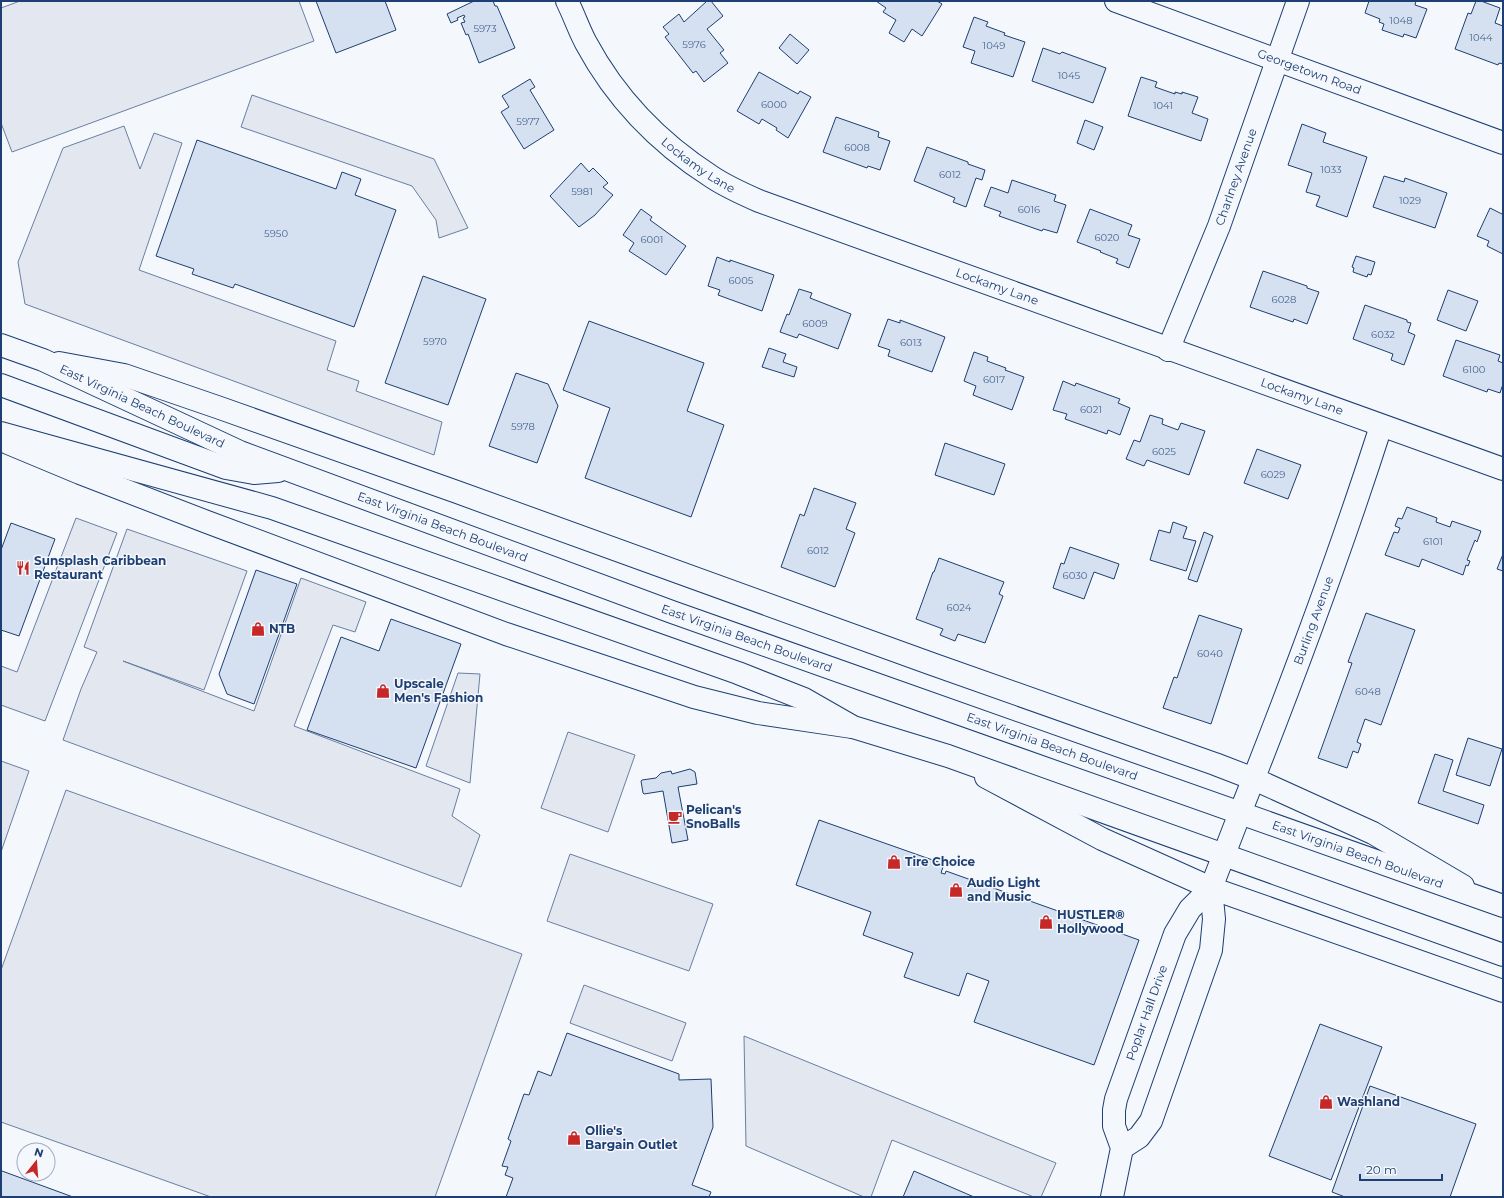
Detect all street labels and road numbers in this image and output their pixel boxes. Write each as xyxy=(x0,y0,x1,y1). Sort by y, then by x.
street label: Georgetown Road xyxy=(1256,46,1364,97)
street label: Charlney Avenue xyxy=(1212,126,1260,227)
street label: Lockamy Lane xyxy=(658,134,738,196)
street label: Lockamy Lane xyxy=(954,264,1041,308)
street label: East Virginia Beach Boulevard xyxy=(57,361,227,451)
street label: Lockamy Lane xyxy=(1259,374,1346,418)
street label: East Virginia Beach Boulevard xyxy=(355,488,530,565)
street label: Burling Avenue xyxy=(1290,574,1336,667)
street label: East Virginia Beach Boulevard xyxy=(659,601,835,675)
street label: East Virginia Beach Boulevard xyxy=(965,709,1140,783)
street label: East Virginia Beach Boulevard xyxy=(1270,817,1445,891)
street label: Poplar Hall Drive xyxy=(1122,963,1170,1063)

